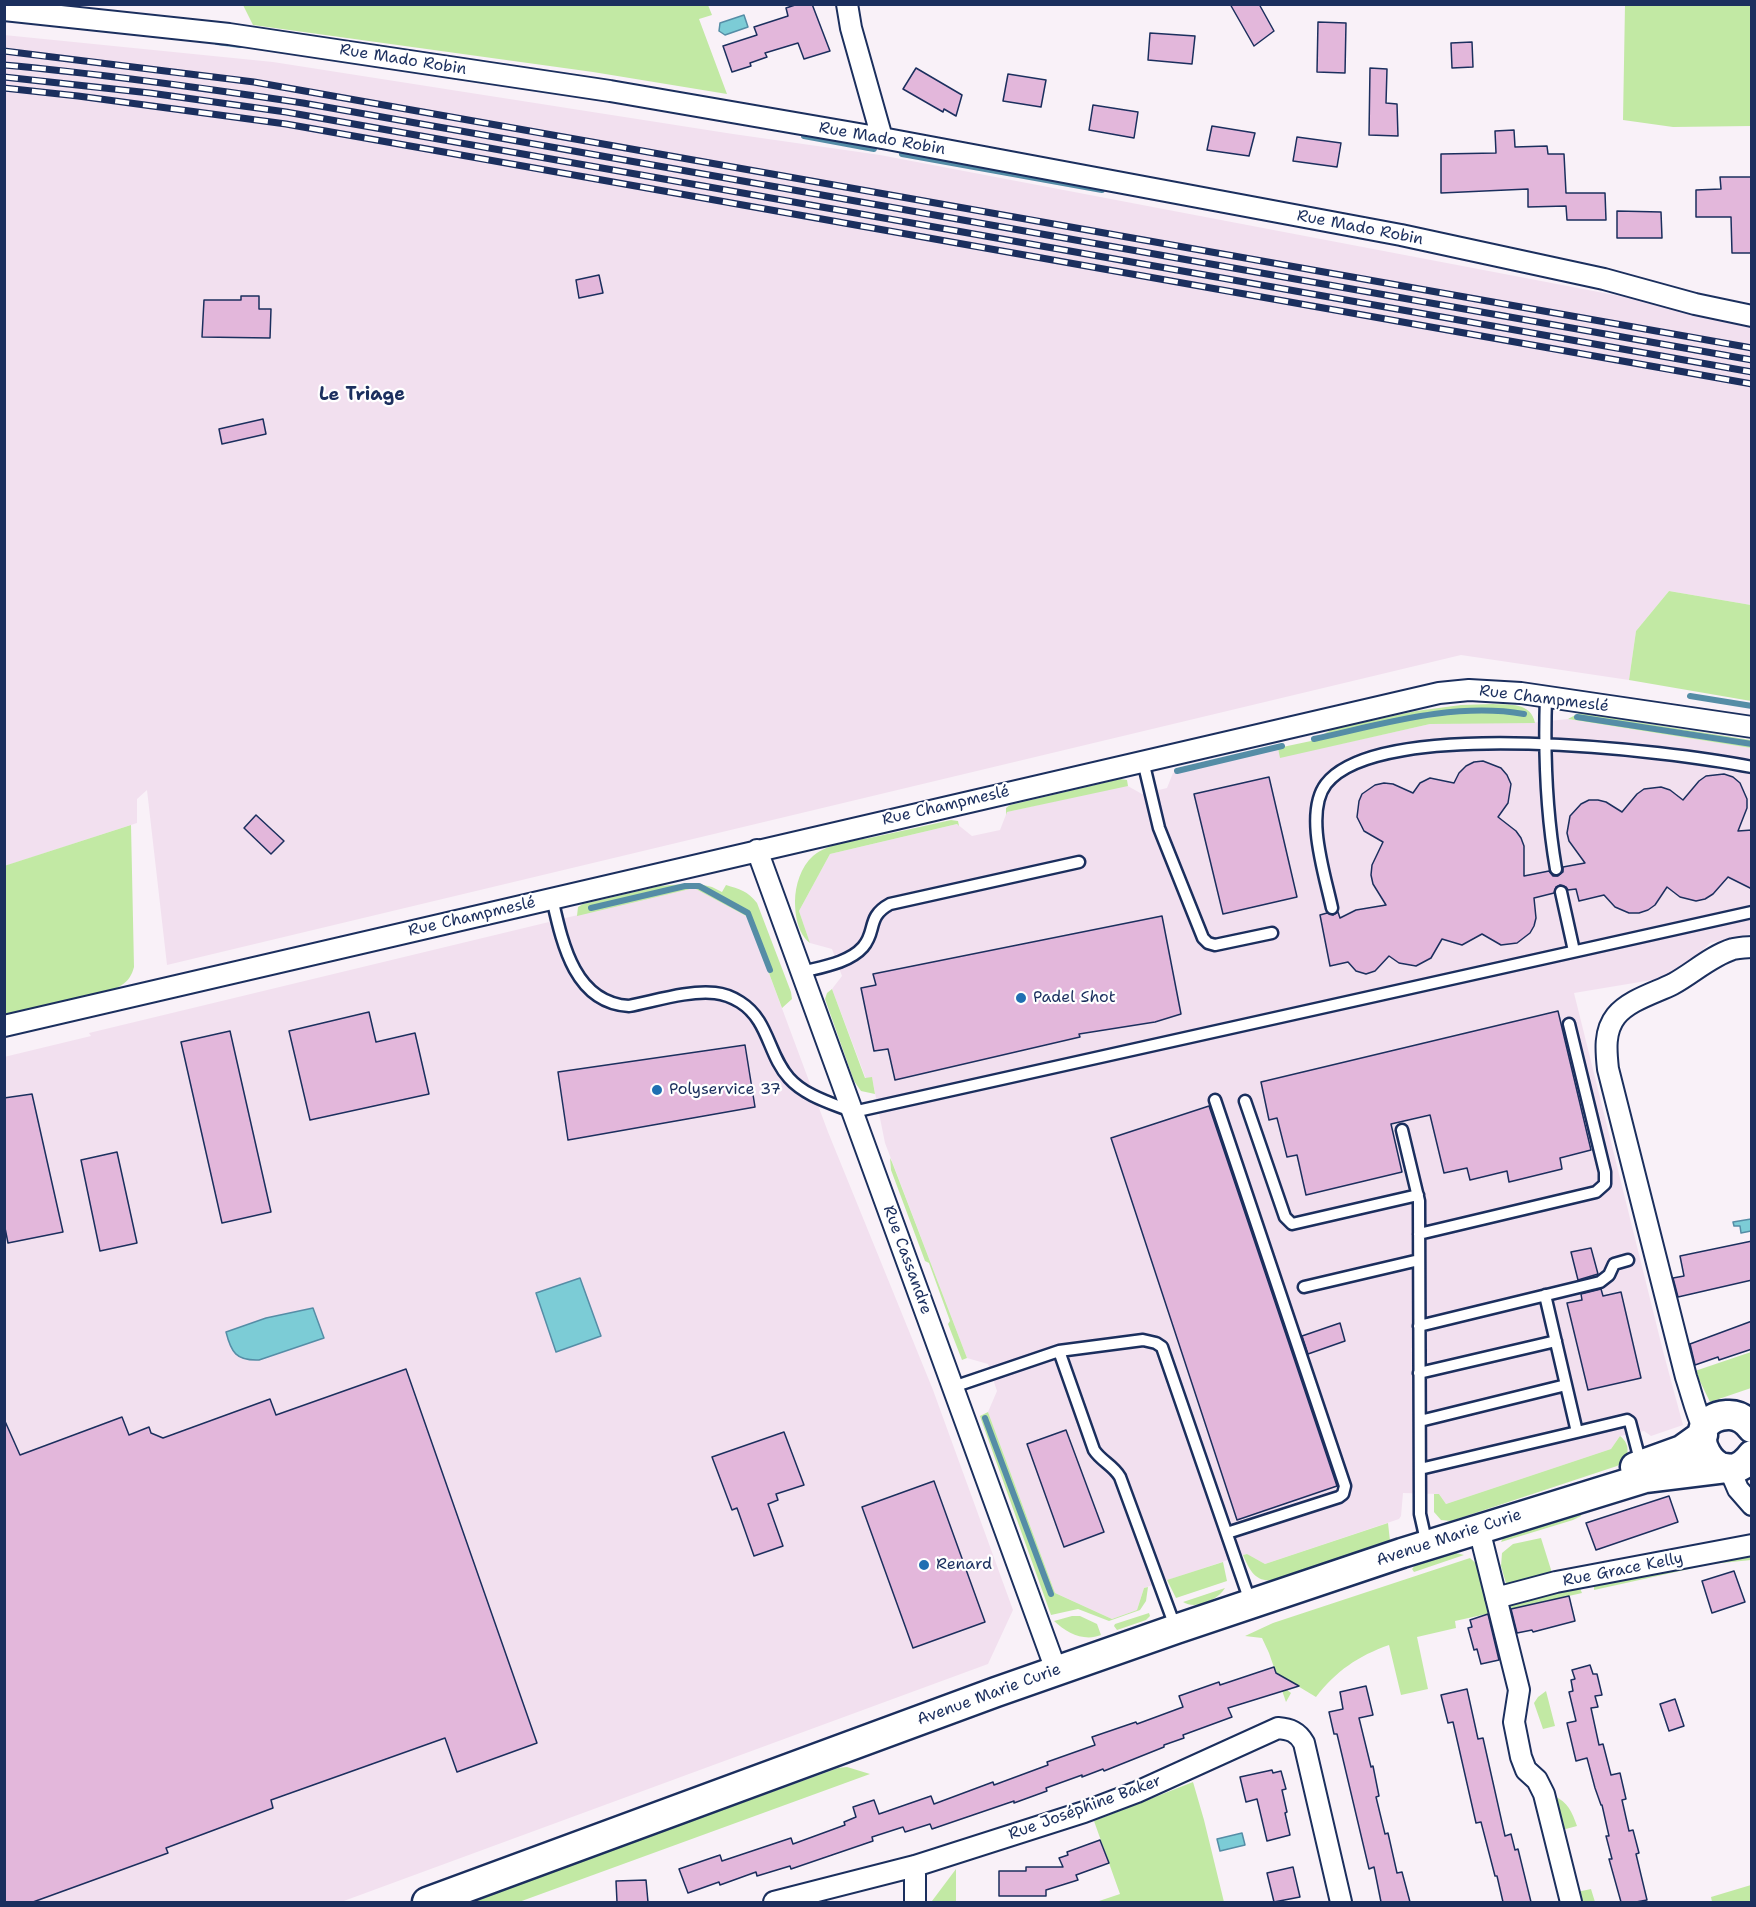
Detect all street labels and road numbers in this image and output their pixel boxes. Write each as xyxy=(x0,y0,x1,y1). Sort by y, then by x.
street label: Rue Mado Robin xyxy=(338,41,468,79)
street label: Rue Mado Robin xyxy=(817,118,947,160)
street label: Rue Mado Robin xyxy=(1295,206,1425,250)
street label: Rue Champmeslé xyxy=(1478,682,1610,716)
street label: Rue Champmeslé xyxy=(880,782,1012,830)
street label: Rue Champmeslé xyxy=(406,893,538,941)
street label: Rue Cassandre xyxy=(878,1203,936,1317)
street label: Avenue Marie Curie xyxy=(1374,1505,1524,1571)
street label: Rue Grace Kelly xyxy=(1561,1549,1685,1591)
street label: Avenue Marie Curie xyxy=(914,1660,1064,1730)
street label: Rue Joséphine Baker xyxy=(1006,1771,1164,1845)

